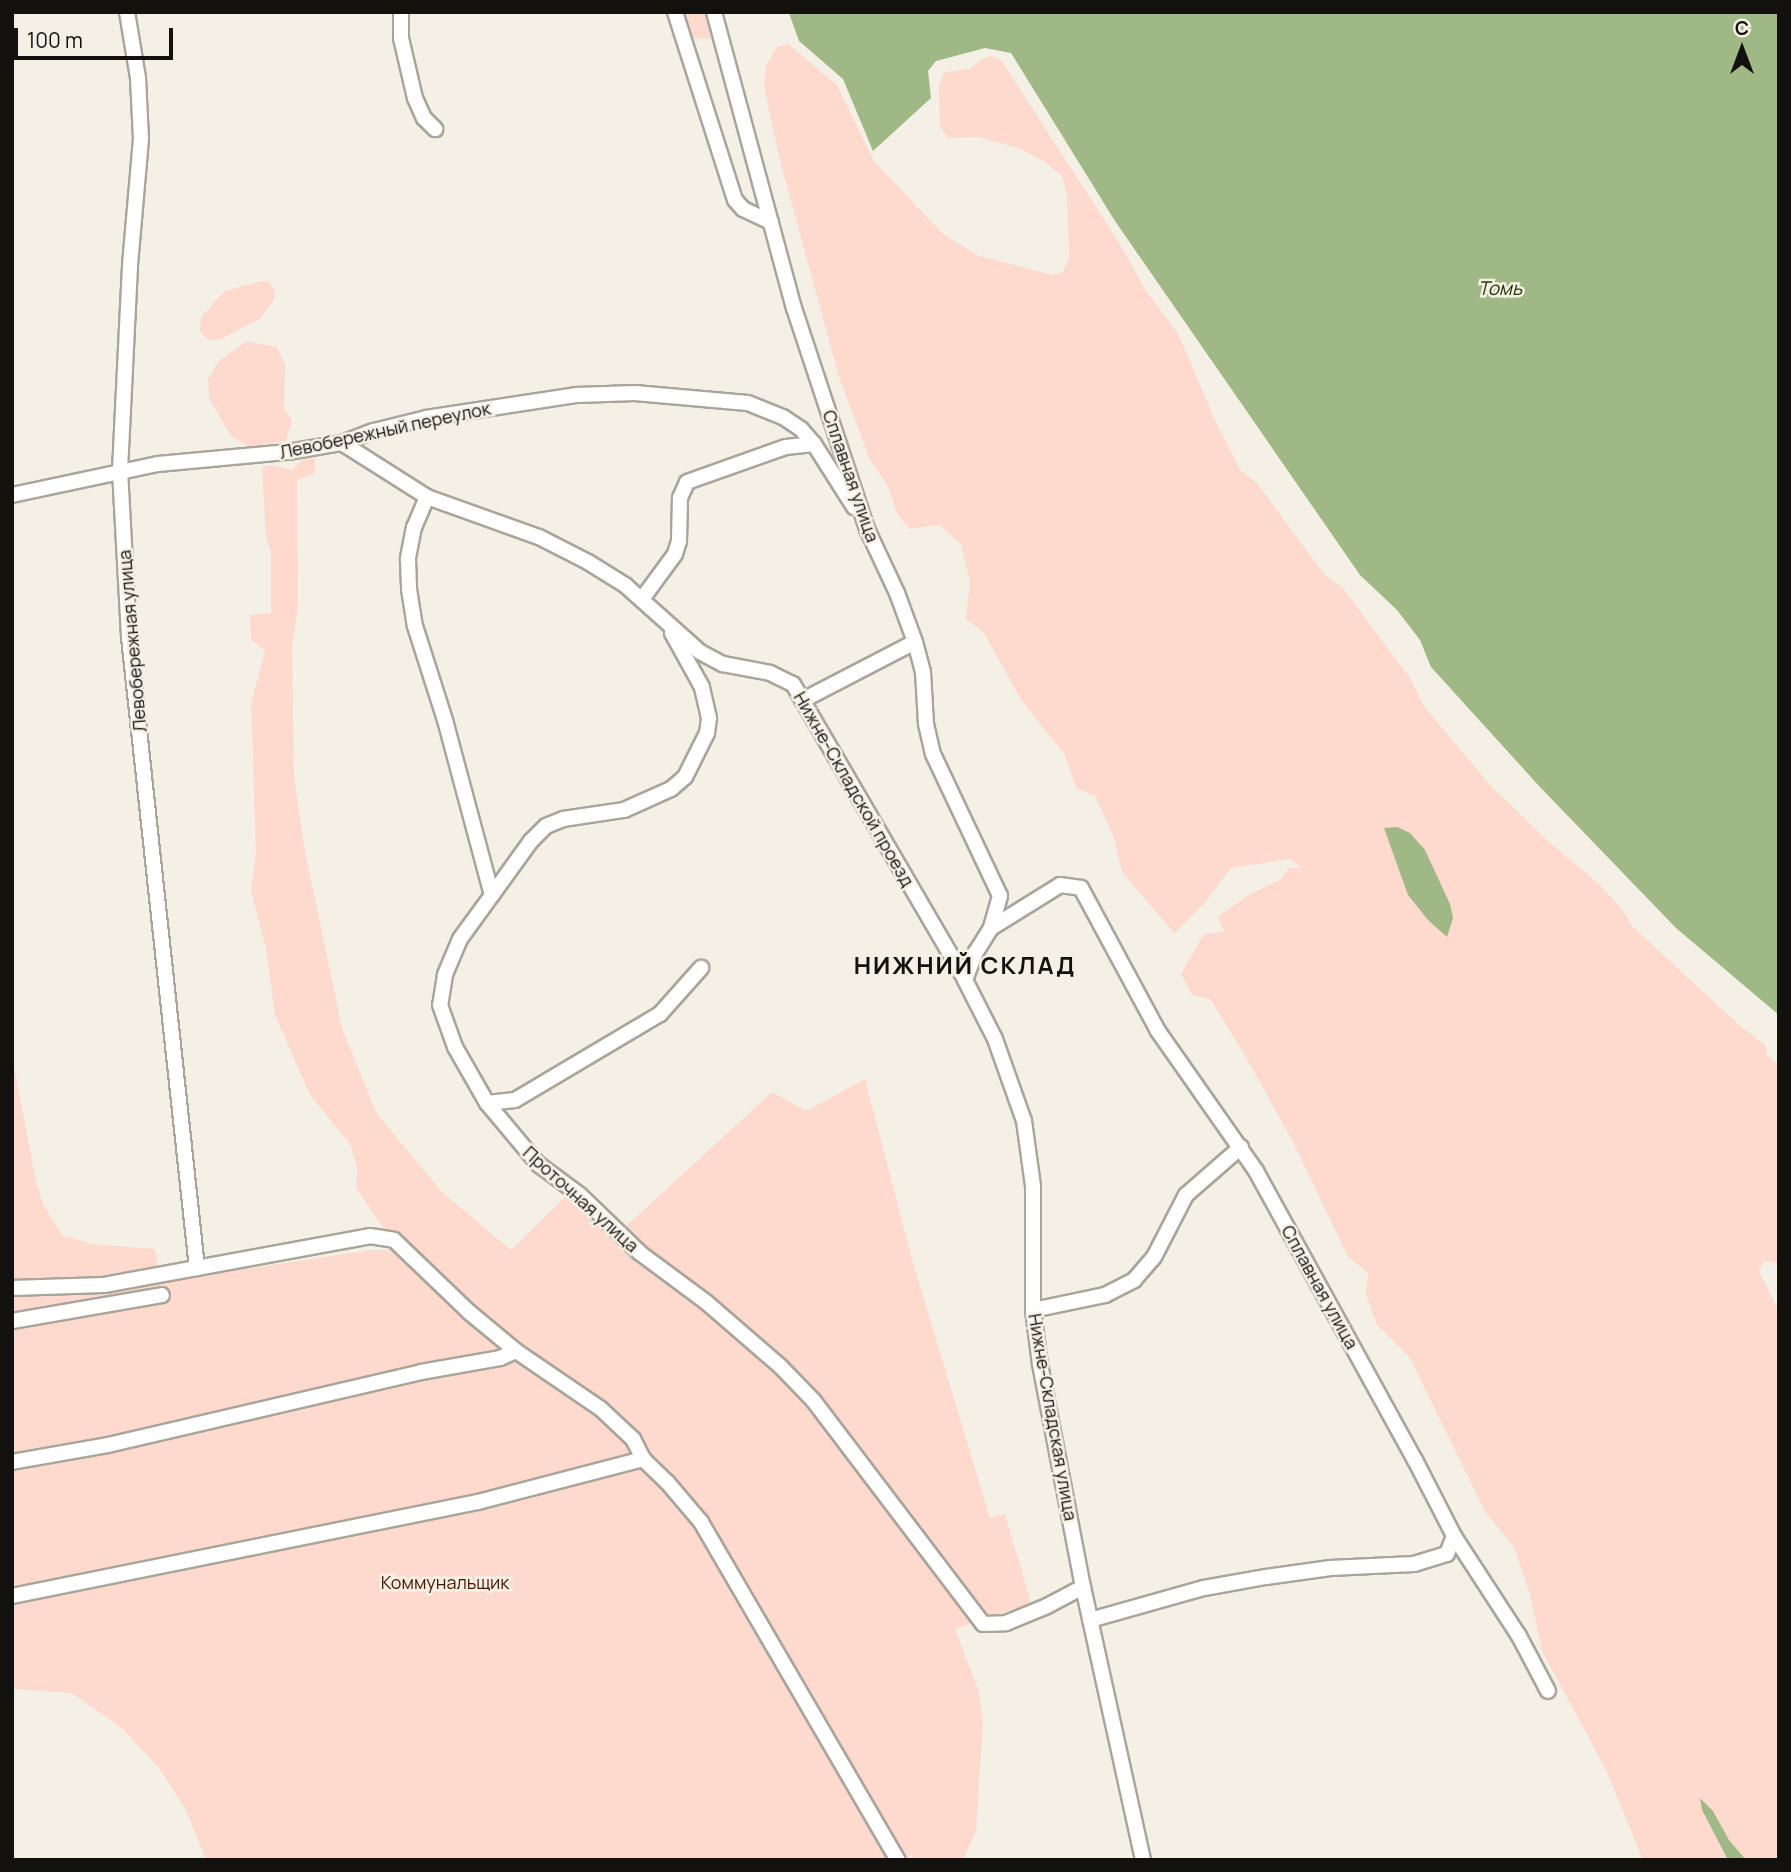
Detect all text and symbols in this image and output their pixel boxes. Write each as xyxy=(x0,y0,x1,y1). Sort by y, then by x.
scale bar xyxy=(18,14,177,58)
north arrow xyxy=(1707,14,1777,84)
text: С xyxy=(1735,15,1749,41)
text: 100 m xyxy=(27,26,83,54)
water label: Томь xyxy=(1478,278,1522,300)
street label: Левобережный переулок xyxy=(278,397,492,463)
street label: Сплавная улица xyxy=(818,407,884,545)
street label: Левобережная улица xyxy=(113,549,151,733)
street label: Нижне-Складской проезд xyxy=(789,688,919,890)
district label: НИЖНИЙ СКЛАД xyxy=(855,951,1075,979)
street label: Проточная улица xyxy=(519,1141,643,1257)
street label: Сплавная улица xyxy=(1277,1221,1363,1353)
street label: Нижне-Складская улица xyxy=(1024,1312,1082,1522)
park label: Коммунальщик xyxy=(381,1571,509,1593)

